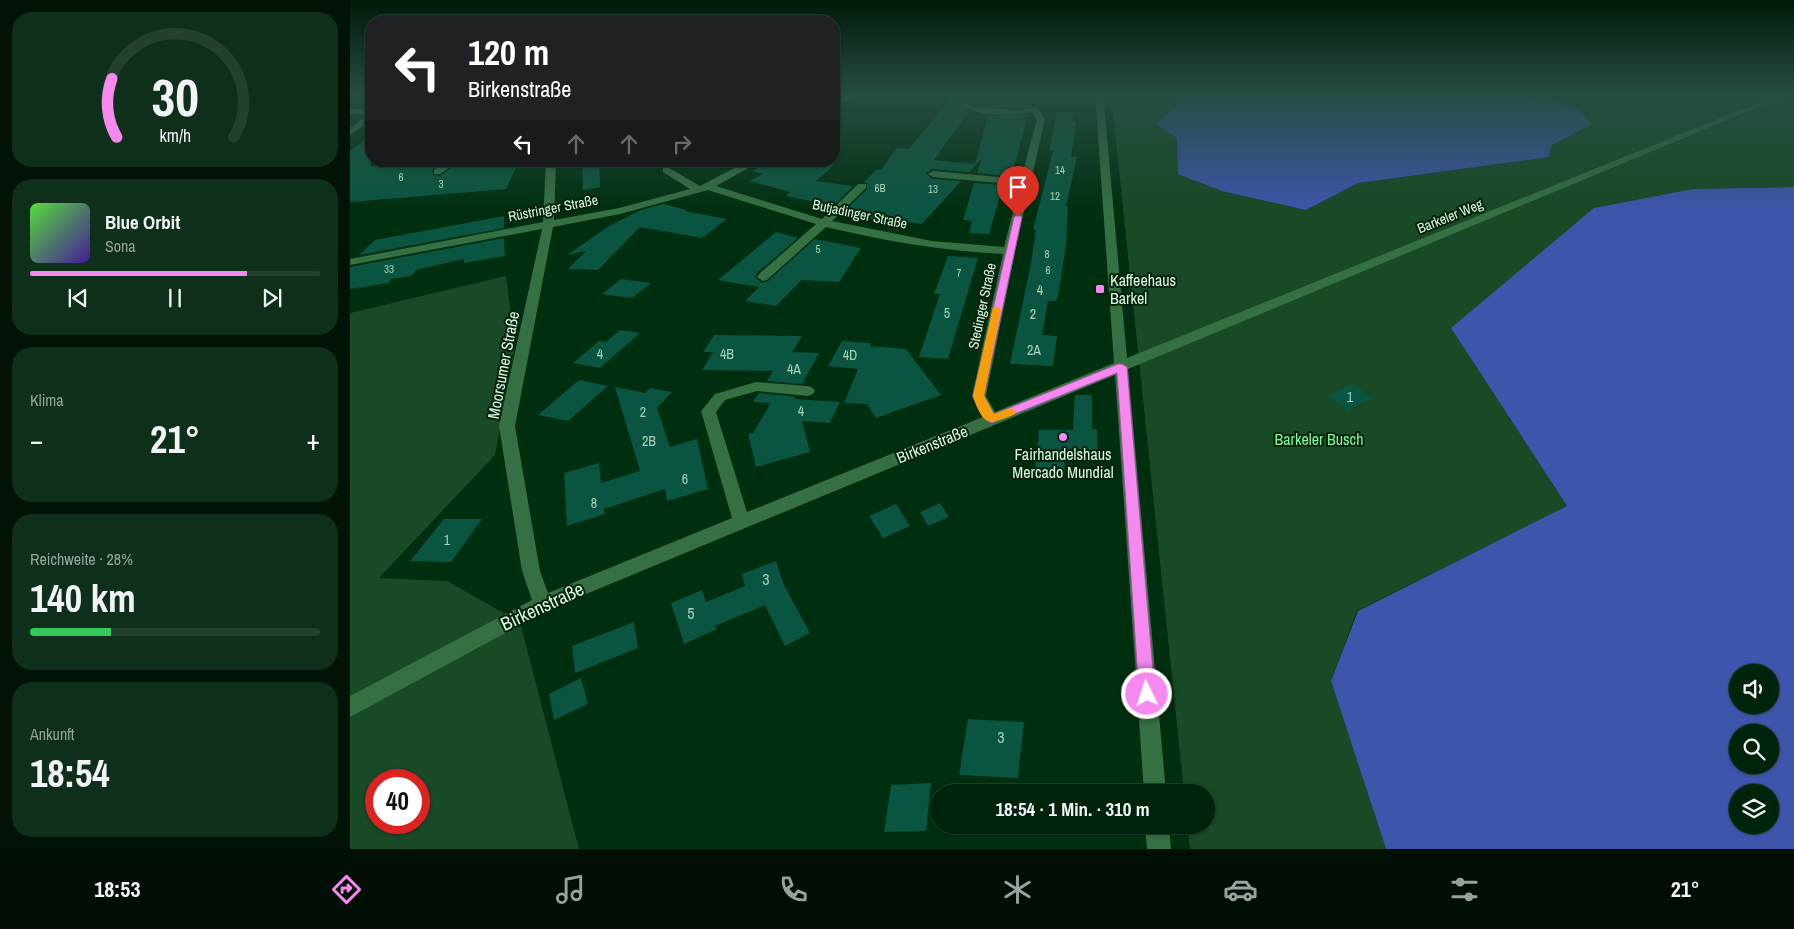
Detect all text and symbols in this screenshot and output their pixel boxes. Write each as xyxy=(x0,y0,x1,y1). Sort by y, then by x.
text: 120 m xyxy=(468,29,549,76)
icon: left xyxy=(385,35,450,100)
text: 30 xyxy=(151,62,199,132)
text: Birkenstraße xyxy=(468,74,571,104)
text: km/h xyxy=(159,124,191,148)
icon: left xyxy=(509,130,537,158)
icon: ahead xyxy=(562,130,590,158)
icon: ahead xyxy=(615,130,643,158)
icon: right xyxy=(668,130,696,158)
house number: 14 xyxy=(1055,163,1065,177)
pin xyxy=(997,166,1039,217)
house number: 6 xyxy=(398,170,404,184)
icon: arrive xyxy=(1004,173,1032,201)
house number: 3 xyxy=(438,177,444,191)
house number: 6B xyxy=(874,181,886,195)
house number: 13 xyxy=(928,182,938,196)
house number: 12 xyxy=(1050,189,1060,203)
street label: Rüstringer Straße xyxy=(506,190,600,226)
street label: Barkeler Weg xyxy=(1414,194,1486,237)
street label: Butjadinger Straße xyxy=(811,195,909,233)
text: Blue Orbit xyxy=(105,209,180,235)
text: Sona xyxy=(105,235,136,257)
house number: 5 xyxy=(815,242,821,256)
house number: 8 xyxy=(1044,247,1050,261)
street label: Stedinger Straße xyxy=(964,261,1000,351)
house number: 33 xyxy=(384,262,394,276)
house number: 6 xyxy=(1045,263,1051,277)
house number: 7 xyxy=(956,266,962,280)
place label: Kaffeehaus Barkel xyxy=(1110,269,1176,309)
house number: 4 xyxy=(1037,281,1044,299)
marker: Kaffeehaus Barkel xyxy=(1094,283,1106,295)
icon: previous xyxy=(64,284,92,312)
icon: pause xyxy=(161,284,189,312)
icon: next xyxy=(258,284,286,312)
house number: 5 xyxy=(944,304,950,322)
house number: 2 xyxy=(1030,305,1036,323)
street label: Moorsumer Straße xyxy=(482,309,524,421)
house number: 2A xyxy=(1027,341,1041,359)
house number: 4 xyxy=(597,345,604,363)
house number: 4B xyxy=(720,345,734,363)
house number: 4D xyxy=(843,346,857,364)
house number: 4A xyxy=(787,360,801,378)
house number: 1 xyxy=(1347,388,1354,406)
text: Klima xyxy=(30,389,64,411)
house number: 4 xyxy=(798,402,805,420)
house number: 2 xyxy=(640,403,646,421)
text: 21° xyxy=(150,414,200,465)
street label: Birkenstraße xyxy=(893,420,971,468)
text: − xyxy=(30,421,43,459)
text: + xyxy=(307,421,320,459)
park label: Barkeler Busch xyxy=(1275,428,1363,450)
marker: Fairhandelshaus Mercado Mundial xyxy=(1057,431,1069,443)
house number: 2B xyxy=(642,432,656,450)
place label: Fairhandelshaus Mercado Mundial xyxy=(1012,443,1114,483)
house number: 6 xyxy=(682,470,688,488)
house number: 8 xyxy=(591,494,597,512)
house number: 1 xyxy=(444,531,451,549)
text: Reichweite · 28% xyxy=(30,548,133,570)
house number: 3 xyxy=(762,568,770,590)
text: 140 km xyxy=(30,573,136,624)
street label: Birkenstraße xyxy=(496,575,588,637)
house number: 5 xyxy=(687,602,695,624)
map controls xyxy=(1729,664,1779,834)
button: sound xyxy=(1729,664,1779,714)
position arrow xyxy=(1120,667,1172,719)
text: Ankunft xyxy=(30,723,75,745)
button: search xyxy=(1729,724,1779,774)
house number: 3 xyxy=(997,726,1005,748)
text: 18:54 xyxy=(30,748,110,799)
speed limit sign: 40 xyxy=(365,769,430,834)
button: layers xyxy=(1729,784,1779,834)
text: 18:54 · 1 Min. · 310 m xyxy=(995,796,1150,822)
icon: directions xyxy=(329,872,364,907)
icon: music xyxy=(553,872,588,907)
icon: phone xyxy=(776,872,811,907)
icon: climate xyxy=(1000,872,1035,907)
icon: car xyxy=(1223,872,1258,907)
icon: filters xyxy=(1447,872,1482,907)
text: 18:53 xyxy=(94,874,140,904)
text: 21° xyxy=(1671,874,1700,904)

